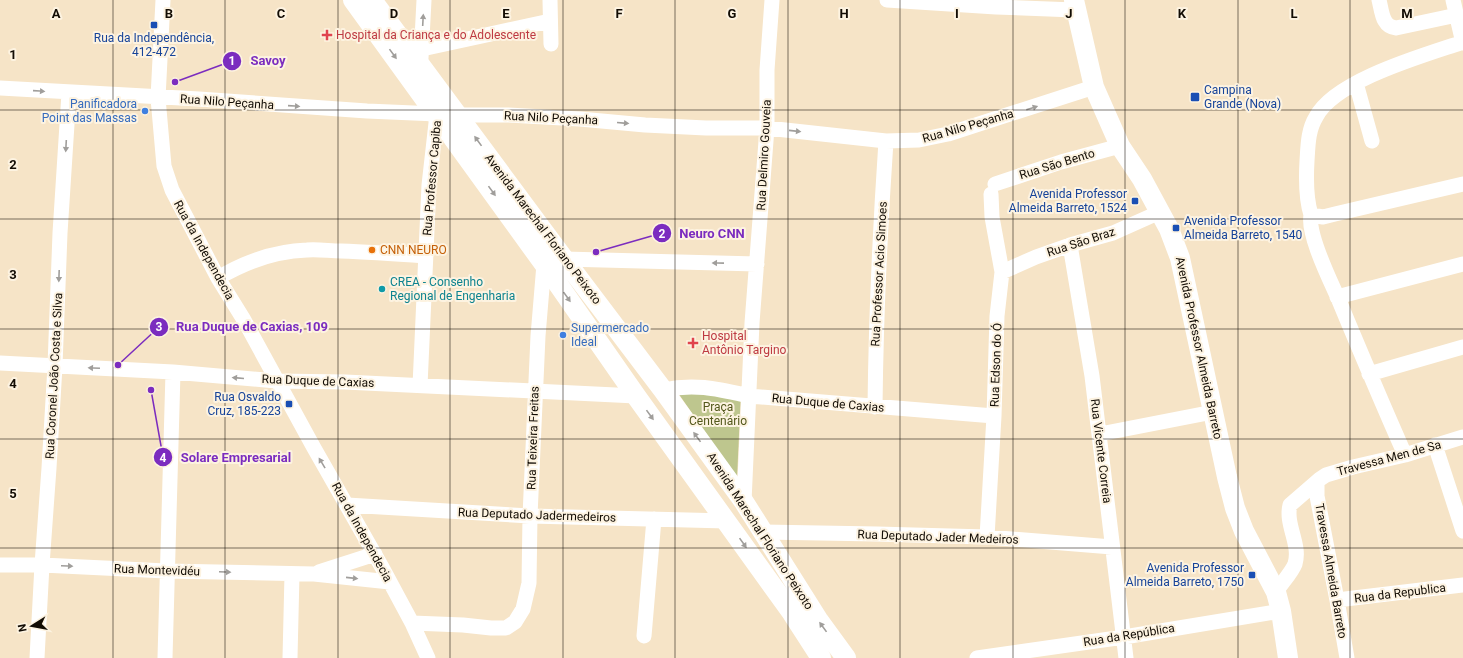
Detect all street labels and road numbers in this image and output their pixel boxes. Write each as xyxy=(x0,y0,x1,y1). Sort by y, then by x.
street label: Rua Nilo Peçanha xyxy=(180,92,274,112)
street label: Rua Delmiro Gouveia xyxy=(754,99,774,211)
street label: Rua Nilo Peçanha xyxy=(921,106,1015,146)
street label: Rua Nilo Peçanha xyxy=(504,109,598,127)
street label: Rua Professor Capiba xyxy=(420,120,444,236)
street label: Rua São Bento xyxy=(1018,146,1097,182)
street label: Avenida Marechal Floriano Peixoto xyxy=(482,151,604,307)
street label: Rua da Independecia xyxy=(171,198,237,302)
street label: Rua Professor Acio Simoes xyxy=(868,201,890,347)
street label: Rua São Braz xyxy=(1045,224,1117,260)
street label: Avenida Professor Almeida Barreto xyxy=(1173,255,1225,441)
street label: Rua Coronel João Costa e Silva xyxy=(43,292,65,460)
street label: Rua Edson do Ó xyxy=(987,323,1004,407)
street label: Rua Duque de Caxias xyxy=(261,372,375,390)
street label: Rua Teixeira Freitas xyxy=(524,386,542,490)
street label: Rua Duque de Caxias xyxy=(771,391,885,415)
street label: Rua Vicente Correia xyxy=(1088,398,1114,504)
street label: Travessa Men de Sa xyxy=(1335,437,1443,479)
street label: Avenida Marechal Floriano Peixoto xyxy=(704,450,816,612)
street label: Rua da Independecia xyxy=(329,480,395,584)
street label: Travessa Almeida Barreto xyxy=(1312,502,1350,640)
street label: Rua Deputado Jadermedeiros xyxy=(458,505,616,525)
street label: Rua Deputado Jader Medeiros xyxy=(857,527,1019,547)
street label: Rua Montevidéu xyxy=(114,562,200,578)
street label: Rua da Republica xyxy=(1353,580,1447,606)
street label: Rua da República xyxy=(1082,621,1176,649)

